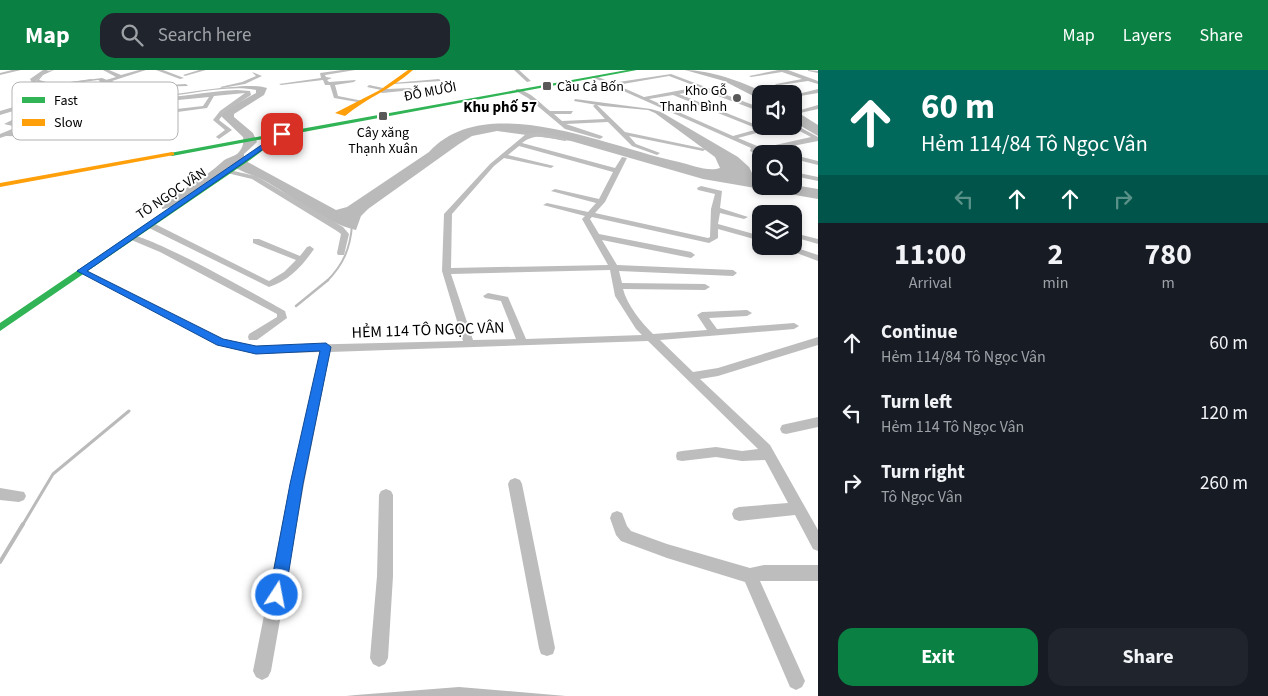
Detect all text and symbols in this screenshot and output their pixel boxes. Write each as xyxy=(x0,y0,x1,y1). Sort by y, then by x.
search box xyxy=(100,13,450,58)
text: Map xyxy=(25,18,70,53)
icon: search xyxy=(118,21,146,49)
text: Search here xyxy=(158,22,251,49)
text: Map xyxy=(1063,23,1095,48)
text: Layers xyxy=(1123,23,1172,48)
text: Share xyxy=(1200,23,1243,48)
street label: ĐỖ MƯỜI xyxy=(402,77,458,107)
place label: Cầu Cả Bốn xyxy=(557,77,624,97)
marker: Cầu Cả Bốn xyxy=(541,80,553,92)
place label: Kho Gỗ Thanh Bình xyxy=(660,81,727,117)
legend xyxy=(12,82,178,140)
text: 60 m xyxy=(921,82,995,132)
map controls xyxy=(752,85,802,255)
button: sound xyxy=(752,85,802,135)
icon: ahead xyxy=(838,90,903,155)
text: Fast xyxy=(54,91,78,111)
marker: Kho Gỗ Thanh Bình xyxy=(731,92,743,104)
district label: Khu phố 57 xyxy=(463,97,537,118)
marker: Cây xăng Thạnh Xuân xyxy=(377,110,389,122)
text: Slow xyxy=(54,113,83,133)
pin xyxy=(261,113,303,155)
icon: arrive xyxy=(268,120,296,148)
place label: Cây xăng Thạnh Xuân xyxy=(348,123,418,159)
text: Hẻm 114/84 Tô Ngọc Vân xyxy=(921,128,1148,160)
button: search xyxy=(752,145,802,195)
street label: TÔ NGỌC VÂN xyxy=(132,163,211,225)
icon: left xyxy=(950,185,978,213)
icon: ahead xyxy=(1003,185,1031,213)
icon: ahead xyxy=(1056,185,1084,213)
icon: right xyxy=(1109,185,1137,213)
button: layers xyxy=(752,205,802,255)
text: 11:00 xyxy=(894,233,966,276)
text: 2 xyxy=(1047,233,1063,276)
text: 780 xyxy=(1144,233,1192,276)
text: Arrival xyxy=(909,272,952,294)
text: min xyxy=(1042,272,1068,294)
text: m xyxy=(1162,272,1175,294)
street label: HẺM 114 TÔ NGỌC VÂN xyxy=(351,316,505,344)
text: Continue xyxy=(881,319,958,346)
icon: ahead xyxy=(838,329,866,357)
text: 60 m xyxy=(1210,330,1248,357)
text: Hẻm 114/84 Tô Ngọc Vân xyxy=(881,346,1046,368)
text: Turn left xyxy=(881,389,952,416)
icon: left xyxy=(838,399,866,427)
text: 120 m xyxy=(1200,400,1248,427)
text: Hẻm 114 Tô Ngọc Vân xyxy=(881,416,1024,438)
text: Turn right xyxy=(881,459,965,486)
icon: right xyxy=(838,469,866,497)
text: 260 m xyxy=(1200,470,1248,497)
text: Tô Ngọc Vân xyxy=(881,486,962,508)
position arrow xyxy=(250,568,302,620)
button: Exit xyxy=(838,628,1038,686)
button: Share xyxy=(1048,628,1248,686)

